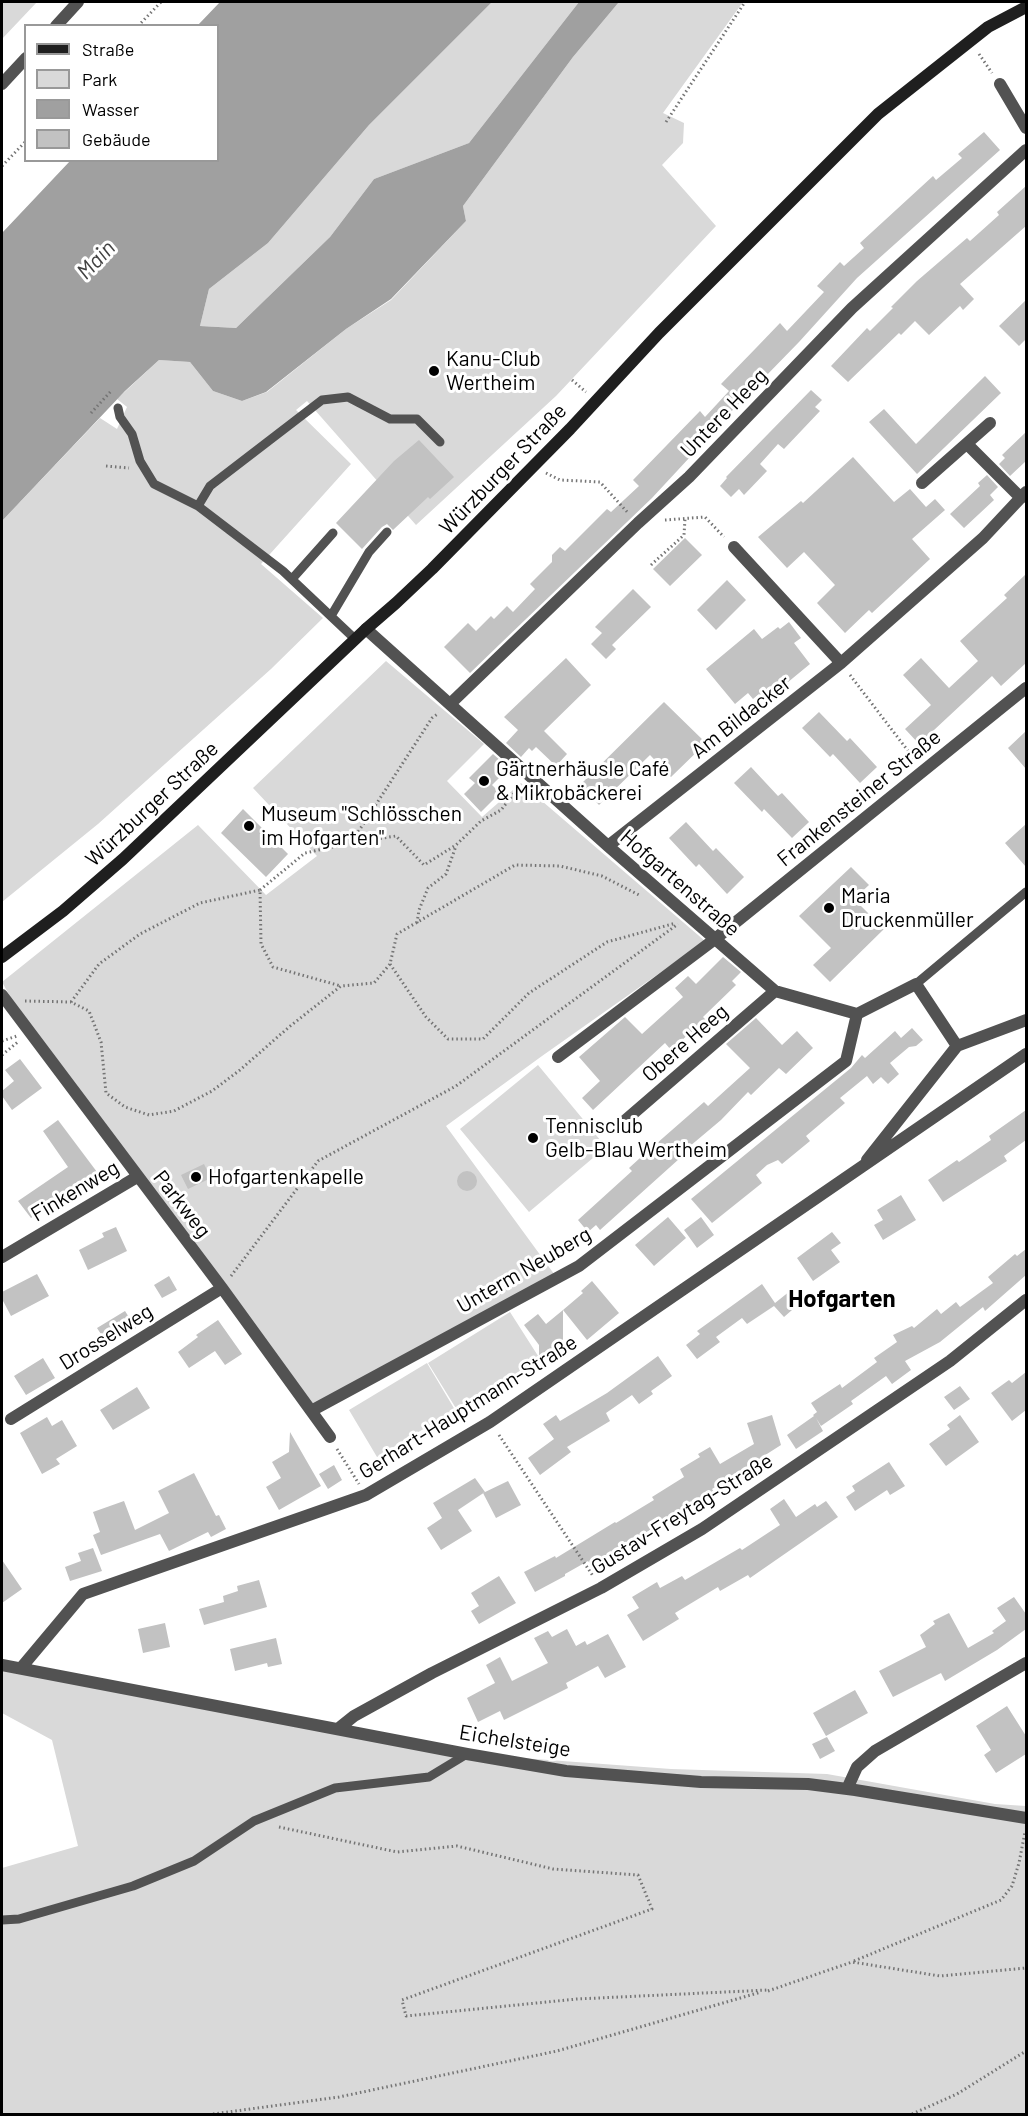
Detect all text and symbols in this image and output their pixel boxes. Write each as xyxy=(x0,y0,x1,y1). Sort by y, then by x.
legend xyxy=(24,24,219,162)
text: Straße xyxy=(82,38,134,60)
text: Park xyxy=(82,68,117,90)
text: Wasser xyxy=(82,98,139,120)
text: Gebäude xyxy=(82,128,151,150)
water label: Main xyxy=(71,235,121,285)
place label: Kanu-Club Wertheim xyxy=(446,346,541,396)
street label: Untere Heeg xyxy=(675,363,773,463)
marker: Kanu-Club Wertheim xyxy=(427,364,441,378)
street label: Würzburger Straße xyxy=(434,398,572,540)
street label: Am Bildacker xyxy=(686,670,796,764)
street label: Frankensteiner Straße xyxy=(772,724,946,872)
street label: Würzburger Straße xyxy=(80,736,224,872)
place label: Gärtnerhäusle Café & Mikrobäckerei xyxy=(496,756,670,806)
marker: Gärtnerhäusle Café & Mikrobäckerei xyxy=(477,774,491,788)
place label: Museum "Schlösschen im Hofgarten" xyxy=(261,801,462,851)
marker: Museum "Schlösschen im Hofgarten" xyxy=(242,819,256,833)
street label: Hofgartenstraße xyxy=(615,824,745,942)
place label: Maria Druckenmüller xyxy=(841,883,974,933)
marker: Maria Druckenmüller xyxy=(822,901,836,915)
street label: Obere Heeg xyxy=(637,999,733,1087)
place label: Tennisclub Gelb-Blau Wertheim xyxy=(545,1113,727,1163)
marker: Tennisclub Gelb-Blau Wertheim xyxy=(526,1131,540,1145)
street label: Finkenweg xyxy=(26,1155,124,1227)
place label: Hofgartenkapelle xyxy=(208,1164,364,1190)
street label: Parkweg xyxy=(148,1165,216,1243)
marker: Hofgartenkapelle xyxy=(189,1170,203,1184)
street label: Unterm Neuberg xyxy=(453,1221,595,1319)
district label: Hofgarten xyxy=(788,1285,896,1313)
street label: Drosselweg xyxy=(55,1298,157,1376)
street label: Gerhart-Hauptmann-Straße xyxy=(354,1329,582,1485)
street label: Gustav-Freytag-Straße xyxy=(587,1448,777,1580)
street label: Eichelsteige xyxy=(457,1720,573,1762)

